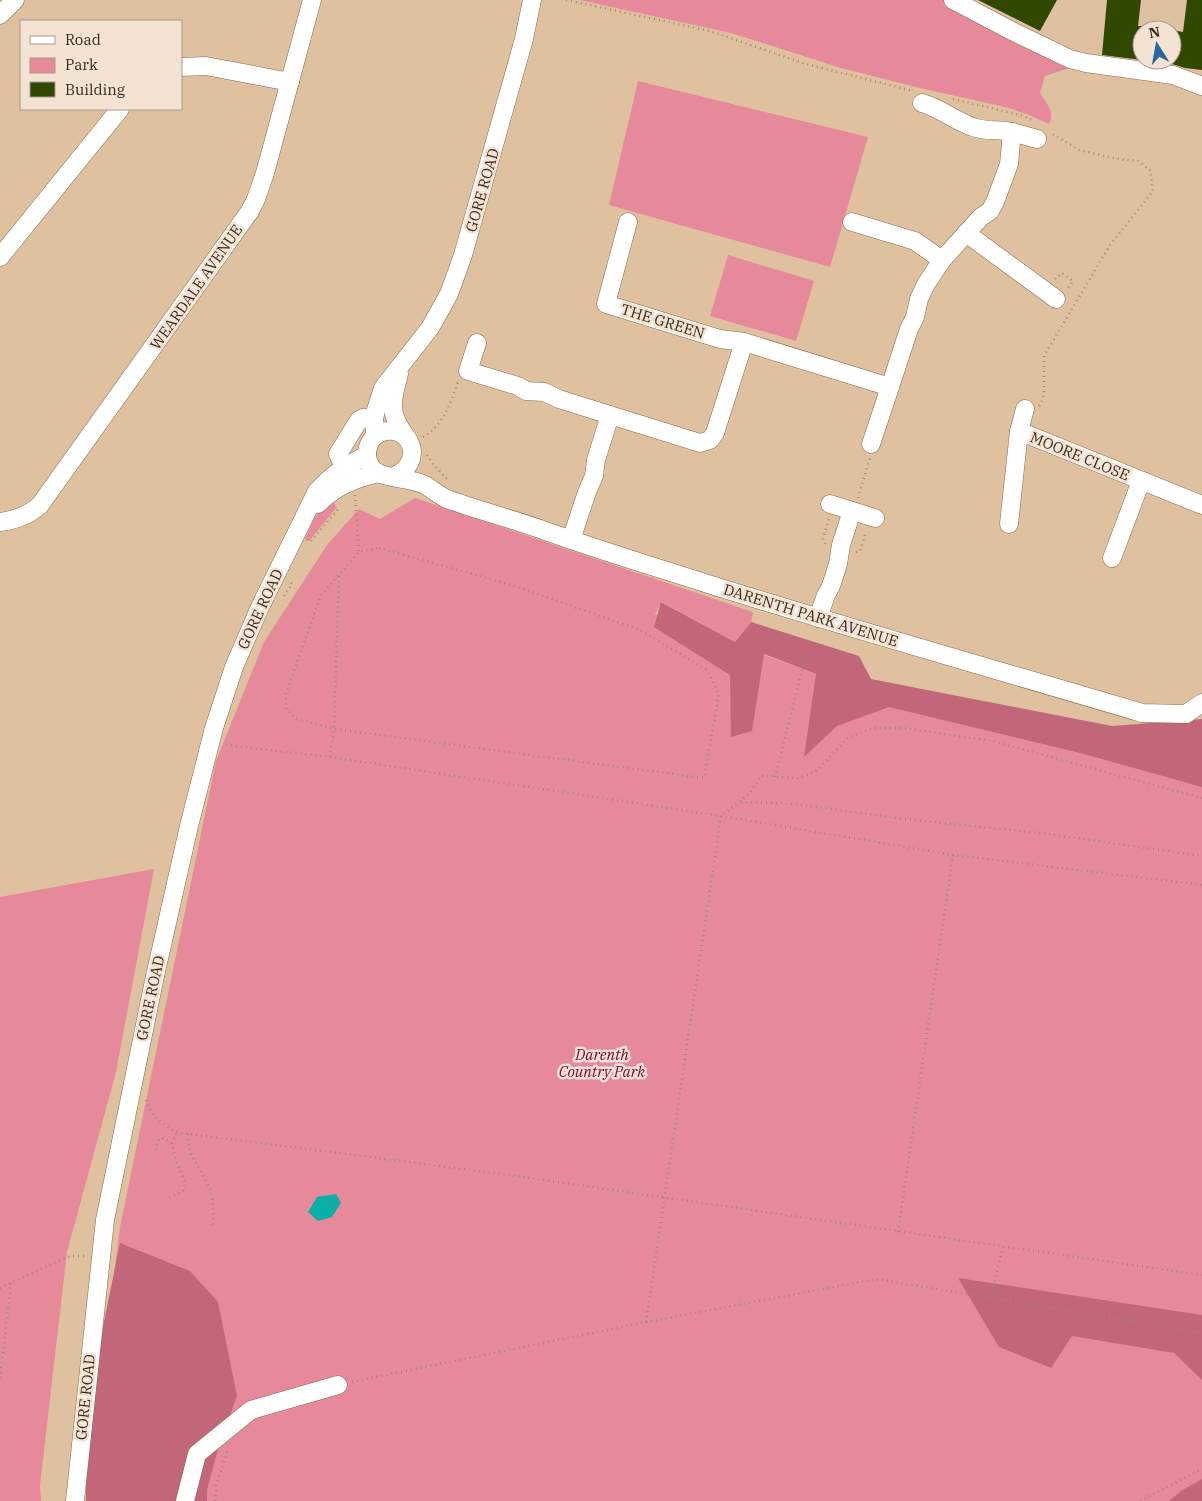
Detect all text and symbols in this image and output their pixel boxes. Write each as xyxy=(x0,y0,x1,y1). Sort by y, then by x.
legend xyxy=(20,20,182,110)
north arrow xyxy=(1132,20,1182,70)
text: N xyxy=(1147,22,1162,42)
text: Road xyxy=(65,30,101,49)
text: Park xyxy=(65,55,98,74)
text: Building xyxy=(65,80,125,99)
street label: GORE ROAD xyxy=(461,146,503,234)
street label: WEARDALE AVENUE xyxy=(146,221,246,353)
street label: THE GREEN xyxy=(619,299,707,343)
street label: MOORE CLOSE xyxy=(1028,427,1132,485)
street label: GORE ROAD xyxy=(233,566,287,652)
street label: DARENTH PARK AVENUE xyxy=(721,579,901,651)
street label: GORE ROAD xyxy=(132,954,168,1042)
park label: Darenth Country Park xyxy=(559,1045,645,1081)
street label: GORE ROAD xyxy=(71,1353,99,1441)

